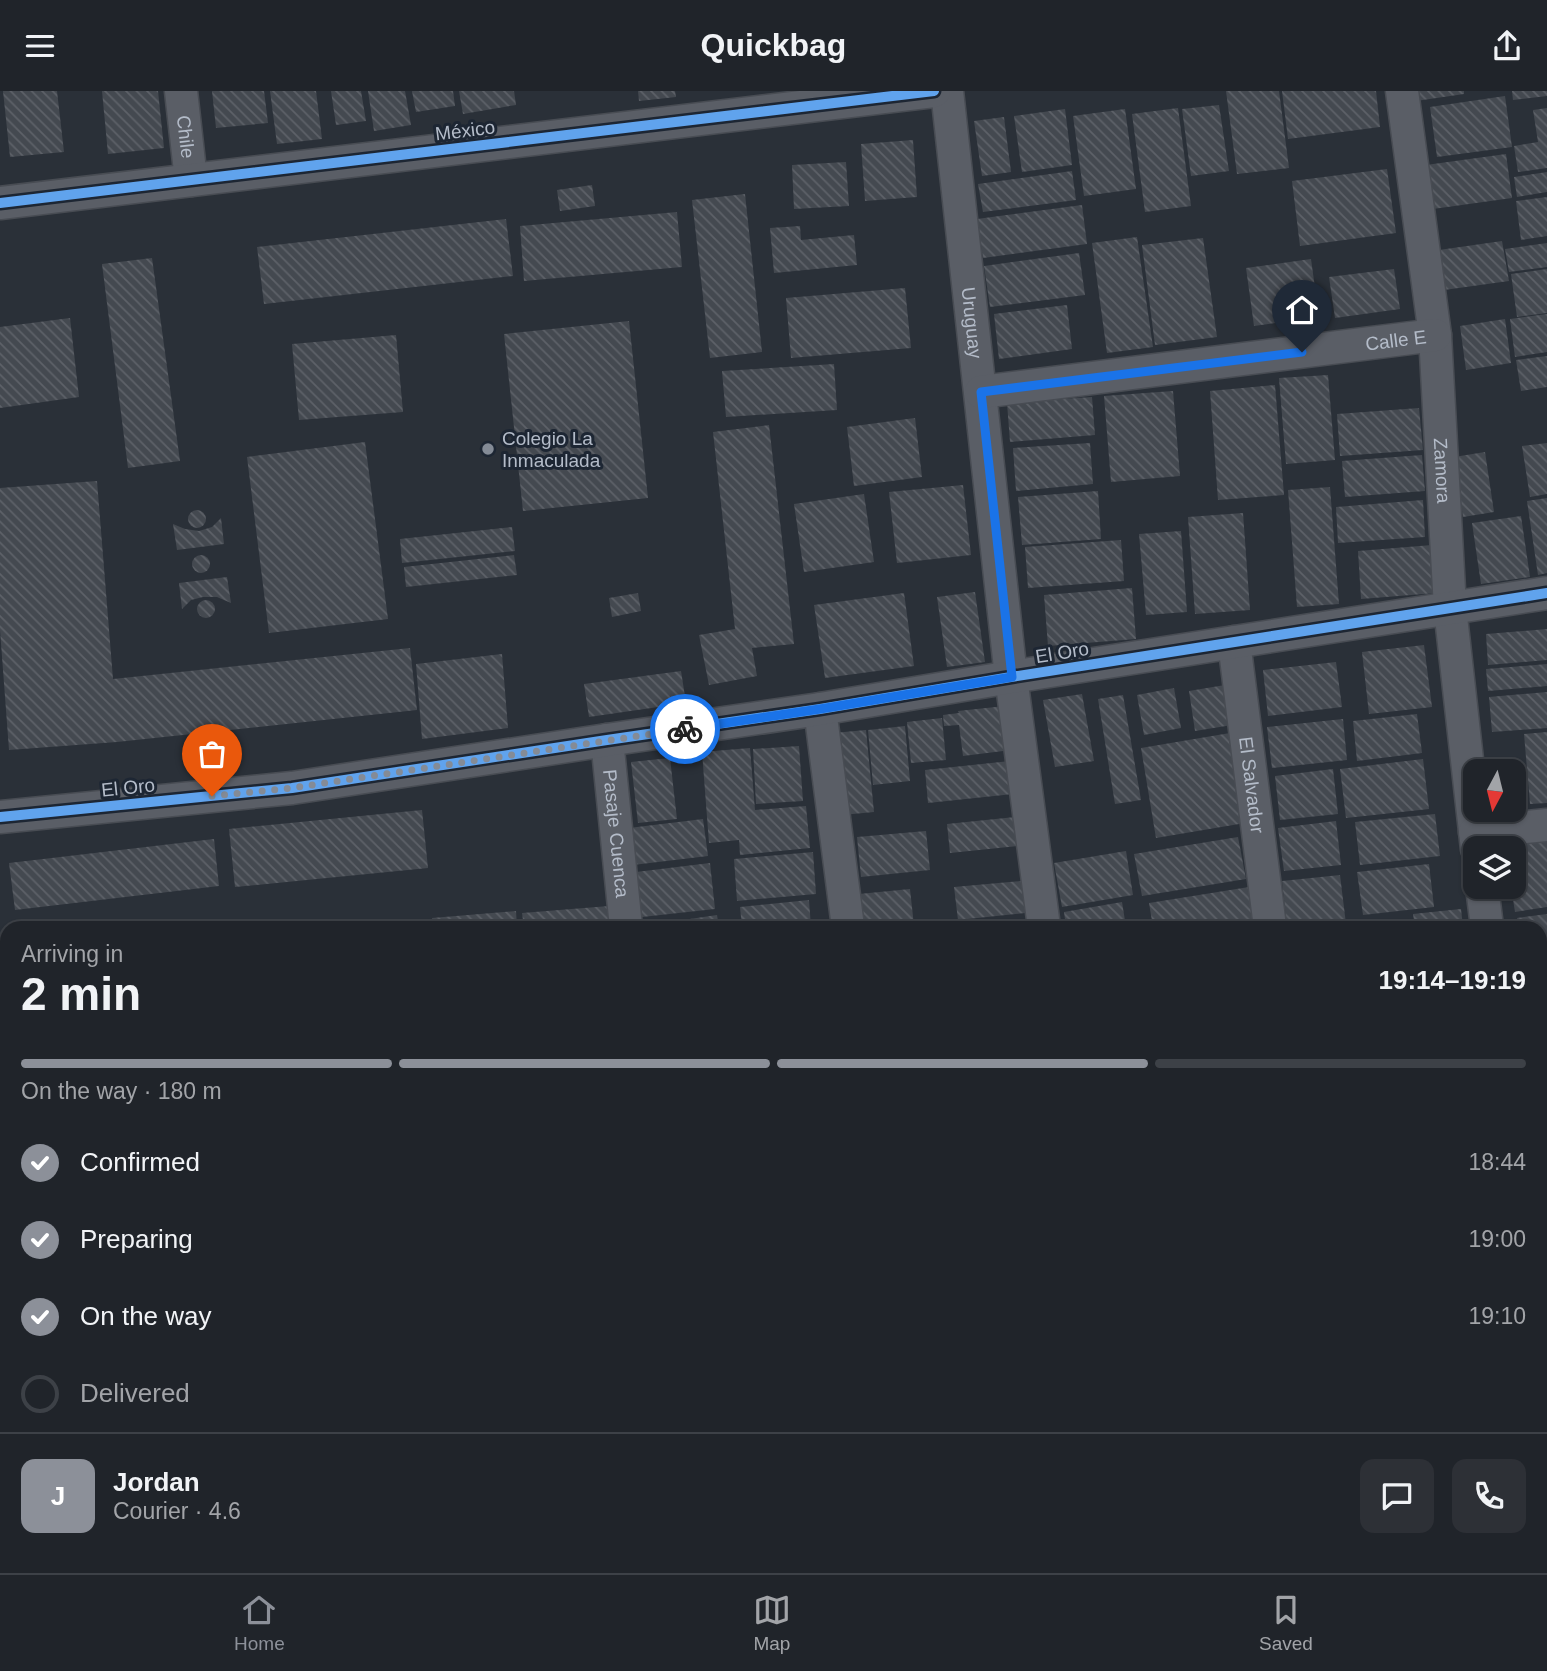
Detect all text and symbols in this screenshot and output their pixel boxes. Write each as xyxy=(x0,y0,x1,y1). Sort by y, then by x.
icon: menu xyxy=(21,27,59,65)
text: Quickbag xyxy=(701,27,846,63)
icon: share xyxy=(1488,27,1526,65)
street label: Chile xyxy=(173,114,198,159)
street label: México xyxy=(434,116,496,145)
pin xyxy=(1272,280,1332,352)
street label: Uruguay xyxy=(957,286,986,360)
icon: home xyxy=(1283,291,1321,329)
street label: Calle E xyxy=(1364,326,1428,355)
place label: Colegio La Inmaculada xyxy=(502,428,601,471)
street label: Zamora xyxy=(1430,437,1454,504)
marker: Colegio La Inmaculada xyxy=(480,441,496,457)
street label: El Oro xyxy=(1034,638,1090,667)
courier xyxy=(650,694,720,764)
icon: bike xyxy=(666,710,704,748)
pin xyxy=(182,724,242,796)
icon: bag xyxy=(193,735,231,773)
street label: El Salvador xyxy=(1235,735,1268,835)
north arrow xyxy=(1463,759,1526,823)
map controls xyxy=(1463,759,1526,899)
street label: Pasaje Cuenca xyxy=(599,768,633,899)
street label: El Oro xyxy=(100,774,156,801)
button: layers xyxy=(1463,836,1526,899)
text: Arriving in xyxy=(21,941,123,967)
text: 19:14–19:19 xyxy=(1379,965,1526,995)
text: 2 min xyxy=(21,968,141,1020)
text: On the way · 180 m xyxy=(21,1078,222,1104)
icon: check xyxy=(21,1144,59,1182)
text: Confirmed xyxy=(80,1147,200,1177)
text: 18:44 xyxy=(1468,1149,1526,1175)
icon: check xyxy=(21,1221,59,1259)
text: Preparing xyxy=(80,1224,193,1254)
text: 19:00 xyxy=(1468,1226,1526,1252)
icon: check xyxy=(21,1298,59,1336)
text: On the way xyxy=(80,1301,212,1331)
text: 19:10 xyxy=(1468,1303,1526,1329)
text: Delivered xyxy=(80,1378,190,1408)
button: chat xyxy=(1360,1459,1434,1533)
button: phone xyxy=(1452,1459,1526,1533)
text: Jordan xyxy=(113,1467,200,1497)
text: J xyxy=(51,1481,65,1511)
text: Courier · 4.6 xyxy=(113,1498,241,1524)
tab: Home xyxy=(234,1591,285,1655)
tab: Map xyxy=(753,1591,791,1655)
tab: Saved xyxy=(1259,1591,1313,1655)

